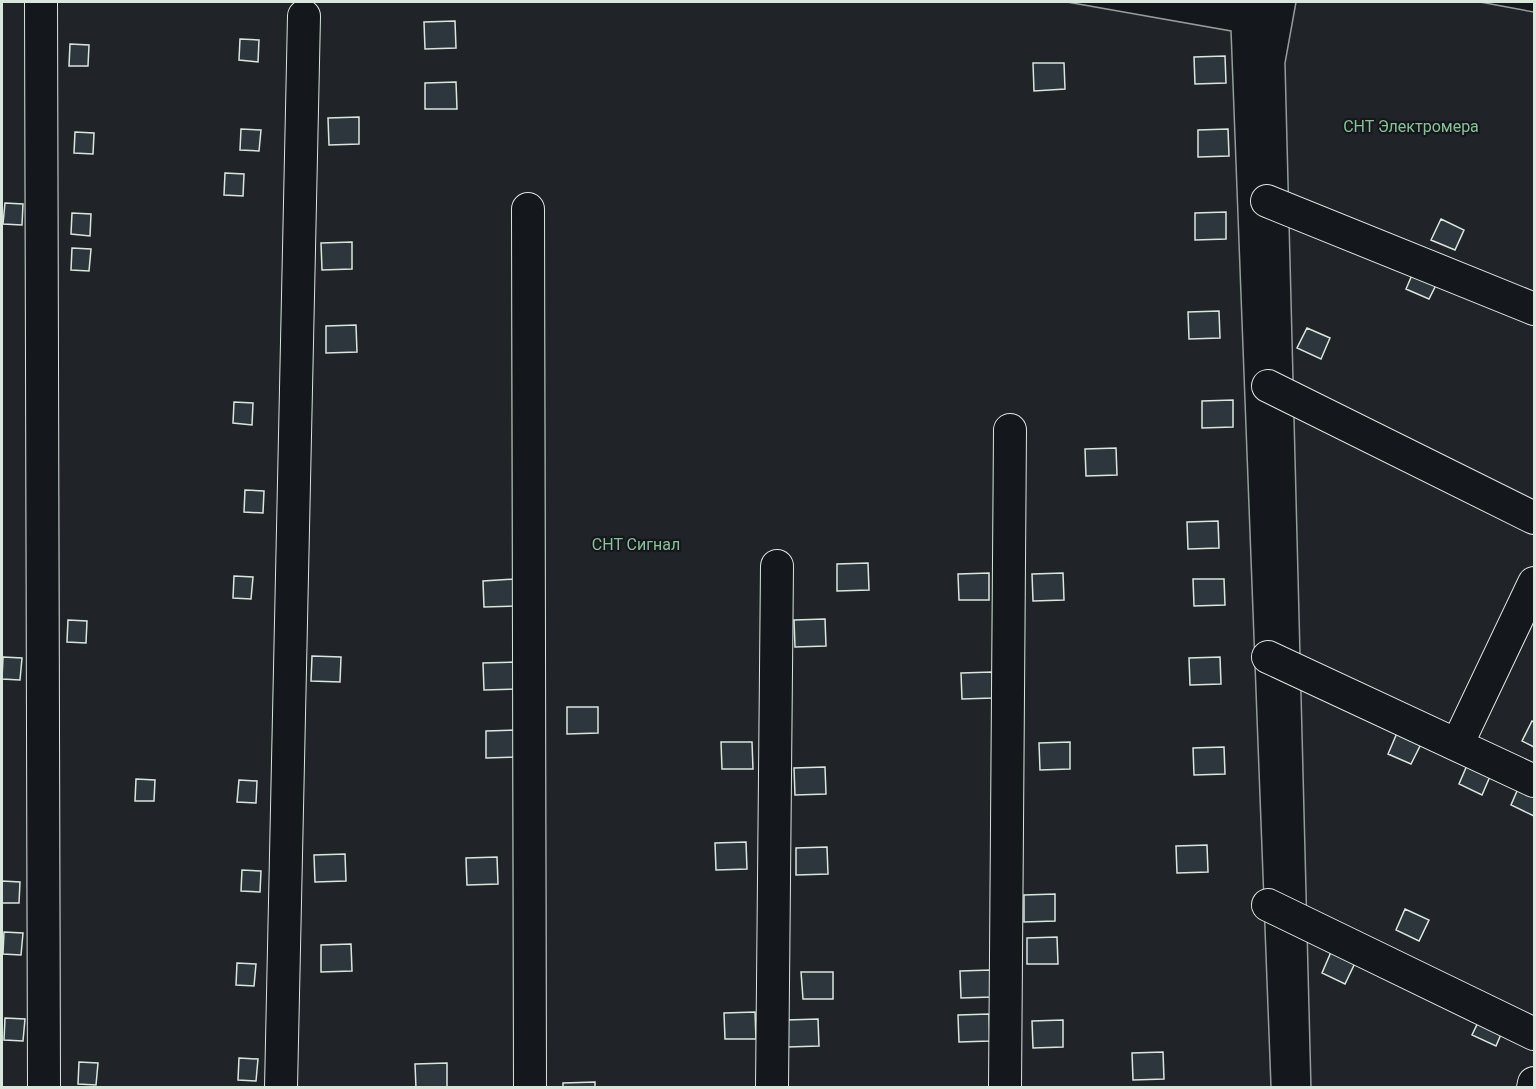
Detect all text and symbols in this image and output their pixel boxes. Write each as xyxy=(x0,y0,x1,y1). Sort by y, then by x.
park label: СНТ Электромера xyxy=(1343,117,1479,136)
park label: СНТ Сигнал xyxy=(592,535,680,554)

